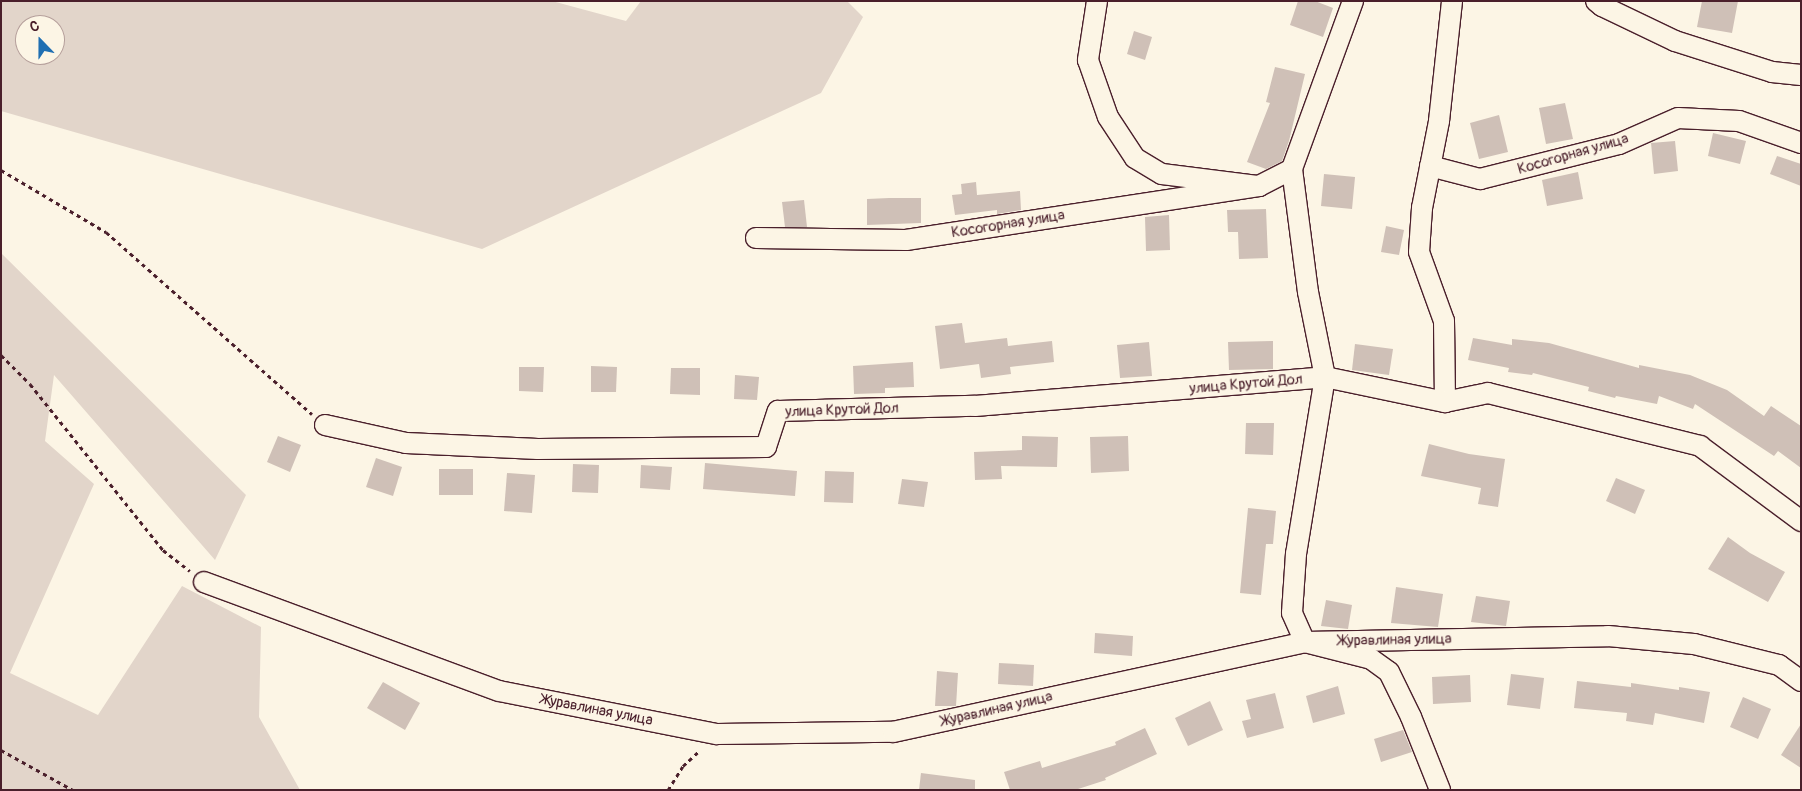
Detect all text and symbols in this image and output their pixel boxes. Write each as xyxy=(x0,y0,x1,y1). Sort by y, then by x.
north arrow xyxy=(15,15,65,65)
text: С xyxy=(27,17,42,36)
street label: Косогорная улица xyxy=(1515,130,1631,178)
street label: Косогорная улица xyxy=(950,206,1066,242)
street label: улица Крутой Дол xyxy=(1189,370,1303,398)
street label: улица Крутой Дол xyxy=(785,399,899,421)
street label: Журавлиная улица xyxy=(1338,630,1452,650)
street label: Журавлиная улица xyxy=(940,687,1054,731)
street label: Журавлиная улица xyxy=(540,690,654,730)

